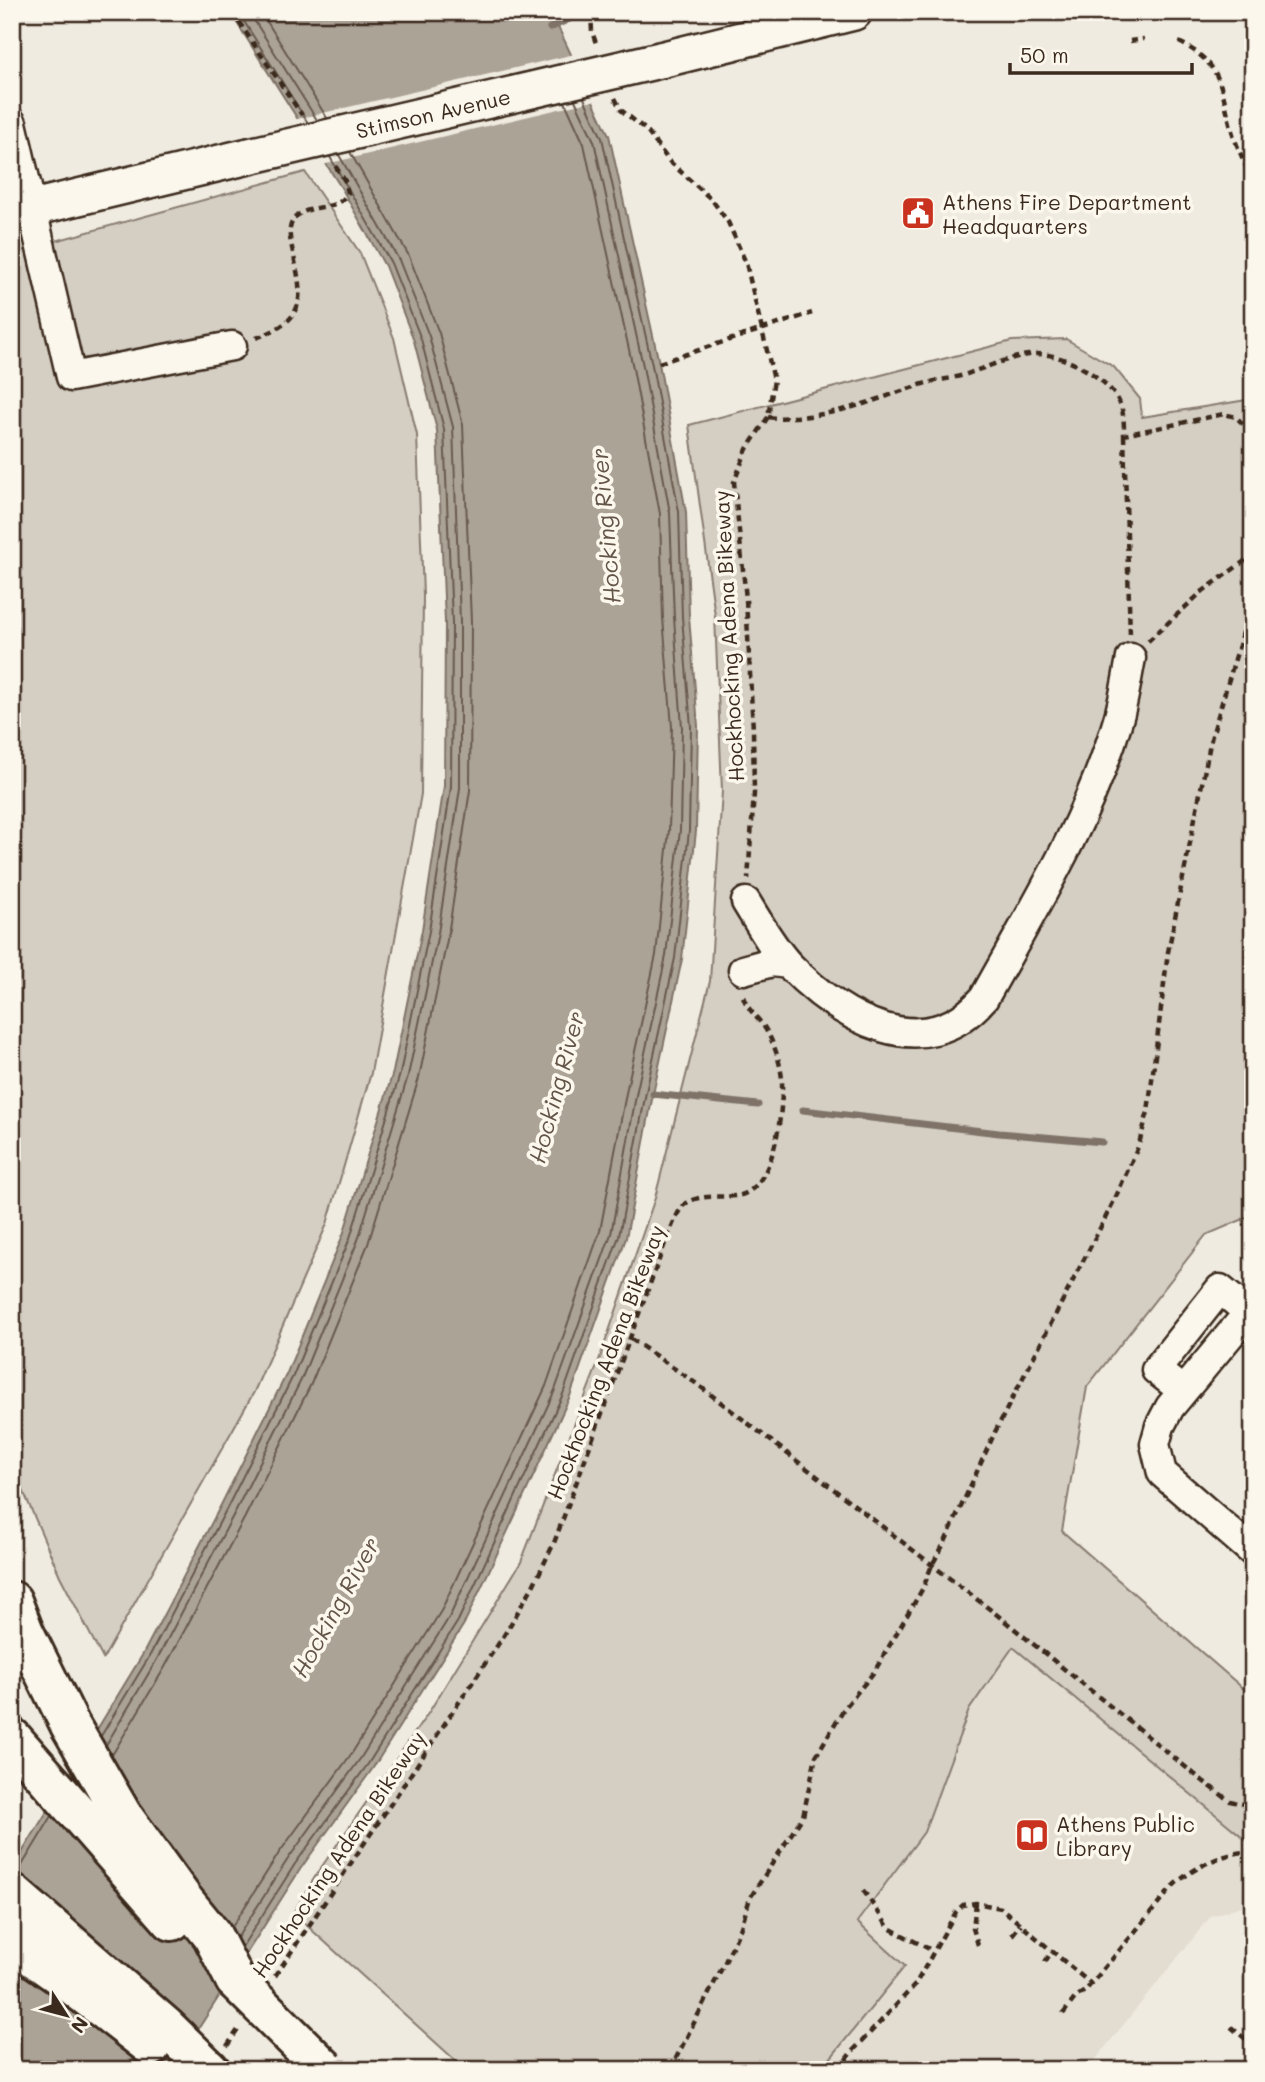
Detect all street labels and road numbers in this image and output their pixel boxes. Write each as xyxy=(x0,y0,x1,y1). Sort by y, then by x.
street label: Stimson Avenue xyxy=(353,82,513,144)
street label: Hockhocking Adena Bikeway xyxy=(707,490,749,782)
street label: Hockhocking Adena Bikeway xyxy=(540,1221,670,1503)
street label: Hockhocking Adena Bikeway xyxy=(245,1725,431,1983)

